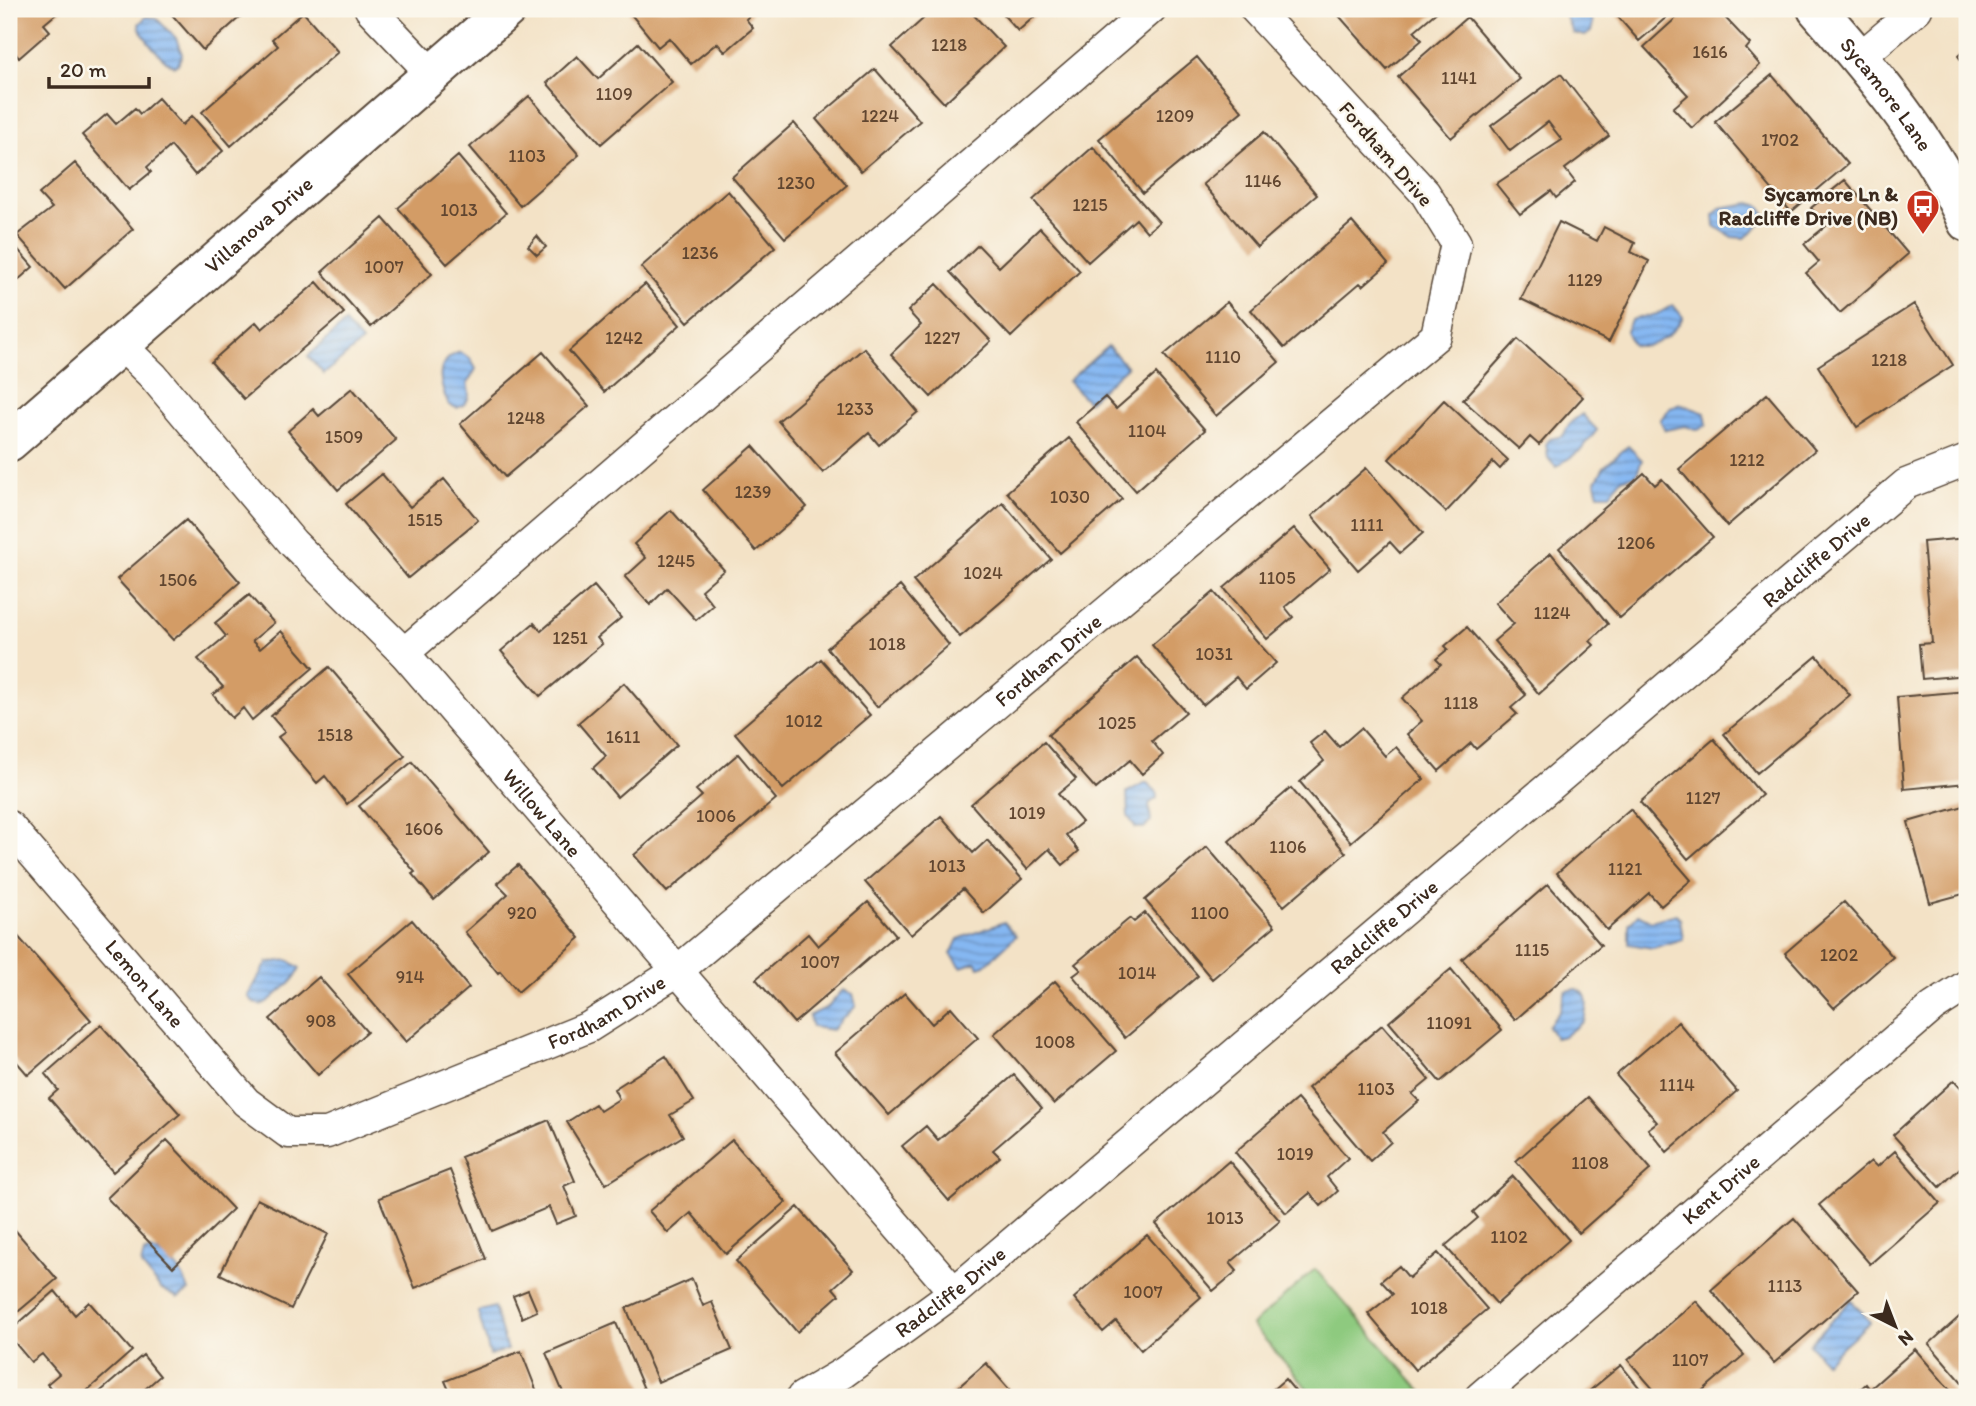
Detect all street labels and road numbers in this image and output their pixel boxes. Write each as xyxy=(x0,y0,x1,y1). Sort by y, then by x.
street label: Sycamore Lane xyxy=(1835,32,1938,156)
street label: Fordham Drive xyxy=(1334,96,1439,211)
street label: Villanova Drive xyxy=(199,171,318,278)
street label: Radcliffe Drive xyxy=(1757,507,1875,612)
street label: Fordham Drive xyxy=(990,608,1106,712)
street label: Willow Lane xyxy=(497,764,587,862)
street label: Radcliffe Drive xyxy=(1325,874,1443,979)
street label: Lemon Lane xyxy=(100,934,190,1033)
street label: Fordham Drive xyxy=(544,969,670,1054)
street label: Kent Drive xyxy=(1677,1149,1765,1230)
street label: Radcliffe Drive xyxy=(890,1241,1011,1343)

